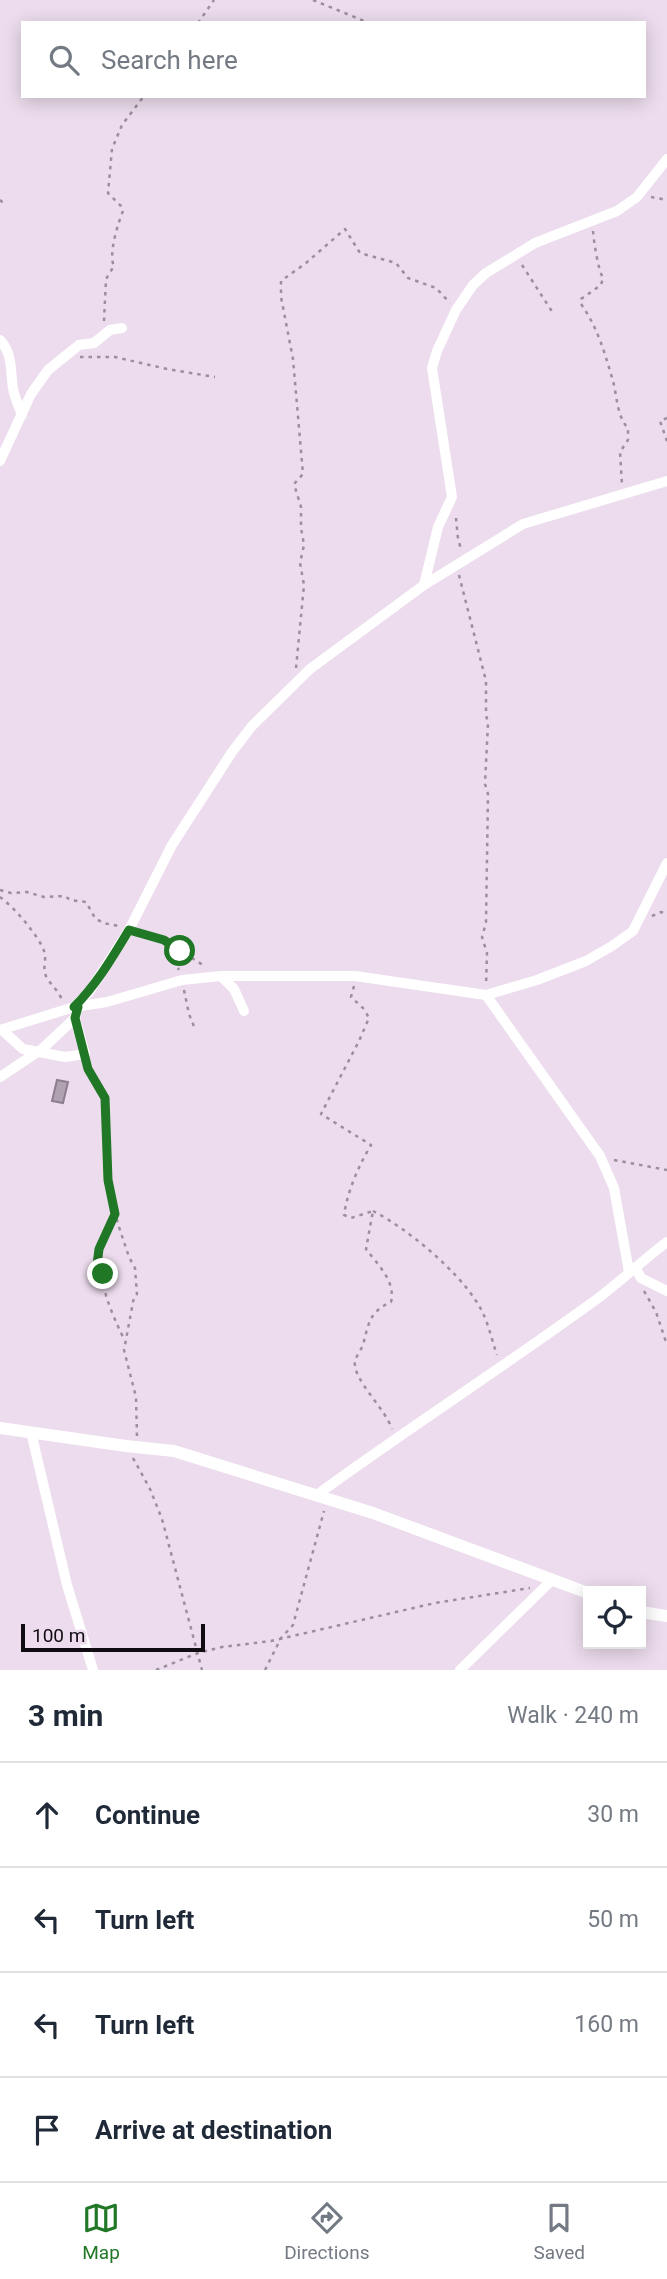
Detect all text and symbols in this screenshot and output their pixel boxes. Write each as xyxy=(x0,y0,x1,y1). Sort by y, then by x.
search box xyxy=(21,21,646,98)
icon: search xyxy=(45,41,83,79)
text: Search here xyxy=(101,45,238,75)
route start xyxy=(164,935,195,966)
route end xyxy=(87,1258,118,1289)
map controls xyxy=(583,1586,646,1649)
button: locate xyxy=(583,1586,646,1649)
scale bar xyxy=(21,1621,205,1653)
text: 100 m xyxy=(32,1624,85,1647)
text: 3 min xyxy=(28,1698,103,1733)
text: Walk · 240 m xyxy=(507,1702,639,1729)
icon: ahead xyxy=(28,1796,66,1834)
text: Continue xyxy=(95,1800,200,1830)
text: 30 m xyxy=(587,1801,639,1828)
icon: left xyxy=(28,1901,66,1939)
text: Turn left xyxy=(95,1905,194,1935)
text: 50 m xyxy=(587,1906,639,1933)
icon: left xyxy=(28,2006,66,2044)
text: Turn left xyxy=(95,2010,194,2040)
text: 160 m xyxy=(574,2011,639,2038)
icon: arrive xyxy=(28,2111,66,2149)
text: Arrive at destination xyxy=(95,2115,332,2145)
tab: Map xyxy=(82,2199,120,2264)
tab: Directions xyxy=(284,2199,369,2264)
tab: Saved xyxy=(534,2199,585,2264)

